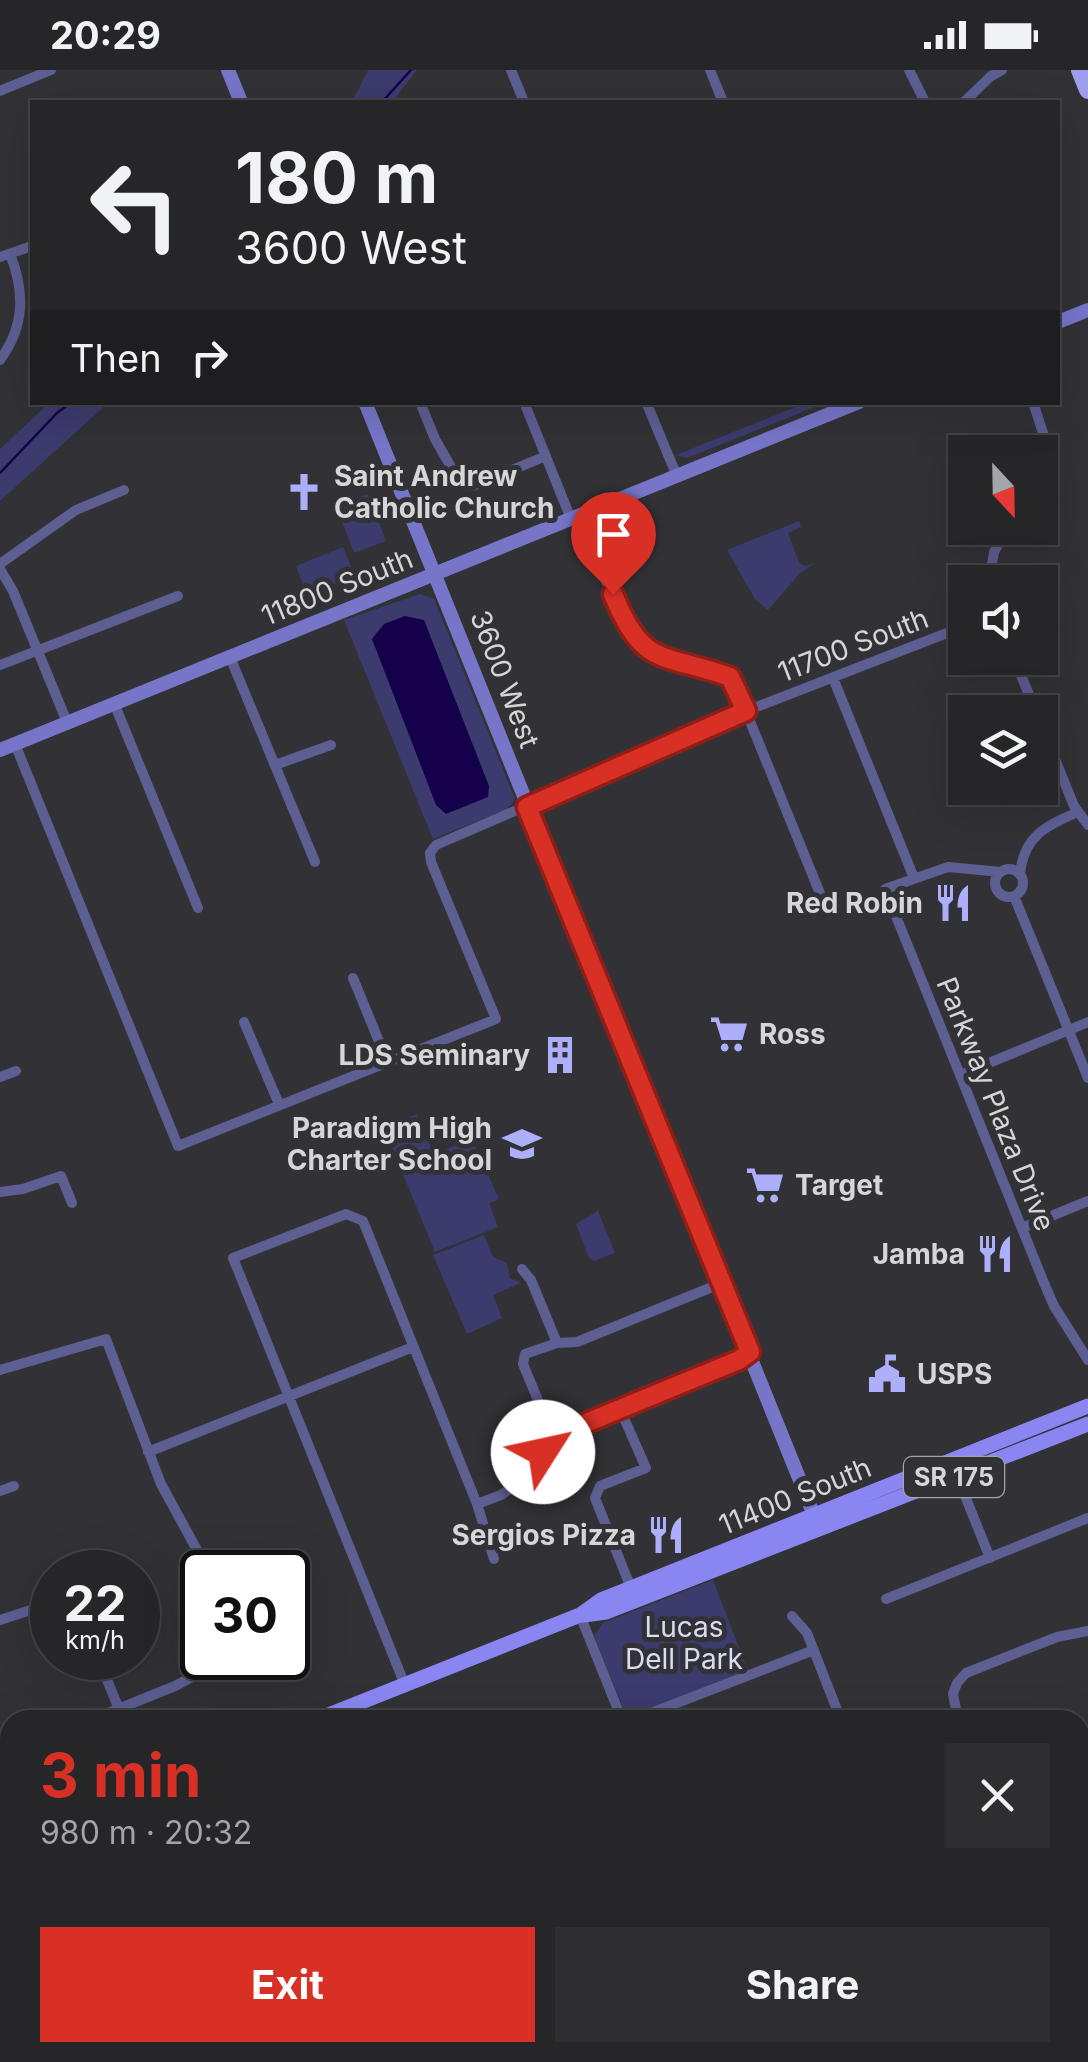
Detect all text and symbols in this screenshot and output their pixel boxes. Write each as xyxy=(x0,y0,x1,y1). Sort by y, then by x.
text: 20:29 xyxy=(50,12,161,58)
text: 180 m xyxy=(235,135,438,220)
icon: left xyxy=(70,140,200,270)
text: 3600 West xyxy=(235,220,467,275)
icon: right xyxy=(182,330,237,385)
text: Then xyxy=(70,335,162,381)
north arrow xyxy=(948,435,1058,545)
map controls xyxy=(948,435,1058,805)
place label: Saint Andrew Catholic Church xyxy=(334,459,554,525)
church icon: Saint Andrew Catholic Church xyxy=(283,471,325,513)
pin xyxy=(571,492,656,595)
icon: arrive xyxy=(586,507,641,562)
street label: 11800 South xyxy=(256,541,418,633)
button: sound xyxy=(948,565,1058,675)
street label: 11700 South xyxy=(773,601,933,689)
street label: 3600 West xyxy=(463,606,547,752)
button: layers xyxy=(948,695,1058,805)
restaurant icon: Red Robin xyxy=(932,882,974,924)
place label: Red Robin xyxy=(786,886,923,920)
street label: Parkway Plaza Drive xyxy=(930,972,1062,1236)
supermarket icon: Ross xyxy=(708,1013,750,1055)
place label: Ross xyxy=(759,1017,826,1051)
building icon: LDS Seminary xyxy=(539,1034,581,1076)
place label: LDS Seminary xyxy=(338,1038,530,1072)
place label: Paradigm High Charter School xyxy=(287,1111,492,1177)
school or university icon: Paradigm High Charter School xyxy=(501,1123,543,1165)
supermarket icon: Target xyxy=(744,1164,786,1206)
place label: Target xyxy=(795,1168,883,1202)
restaurant icon: Jamba xyxy=(974,1233,1016,1275)
place label: Jamba xyxy=(873,1237,965,1271)
public building icon: USPS xyxy=(866,1353,908,1395)
place label: USPS xyxy=(917,1357,992,1391)
position arrow xyxy=(491,1400,595,1504)
street label: 11400 South xyxy=(714,1450,876,1542)
road number: SR 175 xyxy=(904,1457,1004,1497)
restaurant icon: Sergios Pizza xyxy=(645,1514,687,1556)
place label: Sergios Pizza xyxy=(451,1518,636,1552)
speed limit sign: 30 xyxy=(180,1550,310,1680)
text: 22 xyxy=(64,1573,127,1633)
park label: Lucas Dell Park xyxy=(625,1610,743,1676)
text: km/h xyxy=(65,1625,125,1655)
text: 3 min xyxy=(40,1739,201,1811)
button: close xyxy=(945,1743,1050,1848)
text: 980 m · 20:32 xyxy=(40,1813,252,1852)
button: Exit xyxy=(40,1927,535,2042)
button: Share xyxy=(555,1927,1050,2042)

